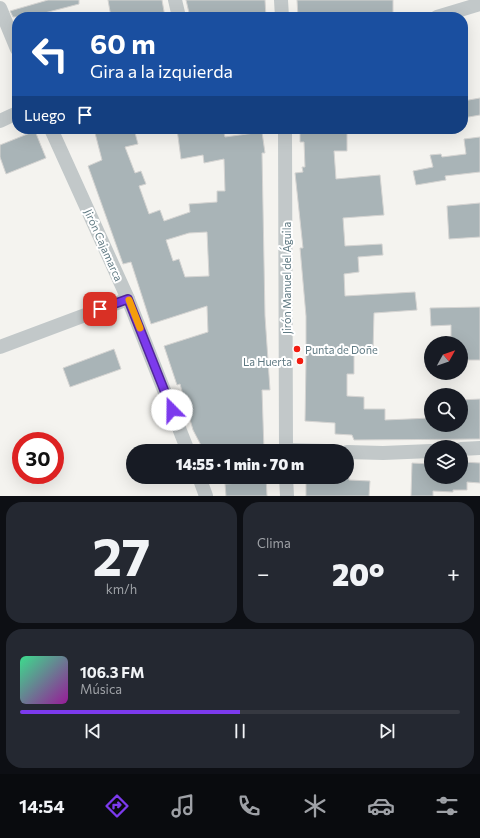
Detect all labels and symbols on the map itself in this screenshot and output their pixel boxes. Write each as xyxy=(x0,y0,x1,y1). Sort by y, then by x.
street label: Jirón Cajamarca xyxy=(81,207,126,284)
street label: Jirón Manuel del Águila xyxy=(279,222,294,334)
pin xyxy=(83,292,117,326)
north arrow xyxy=(424,336,468,380)
place label: Punta de Doñe xyxy=(305,343,378,356)
marker: Punta de Doñe xyxy=(292,344,302,354)
place label: La Huerta xyxy=(243,355,292,368)
marker: La Huerta xyxy=(295,356,305,366)
position arrow xyxy=(151,389,193,431)
speed limit sign: 30 xyxy=(12,432,64,484)

